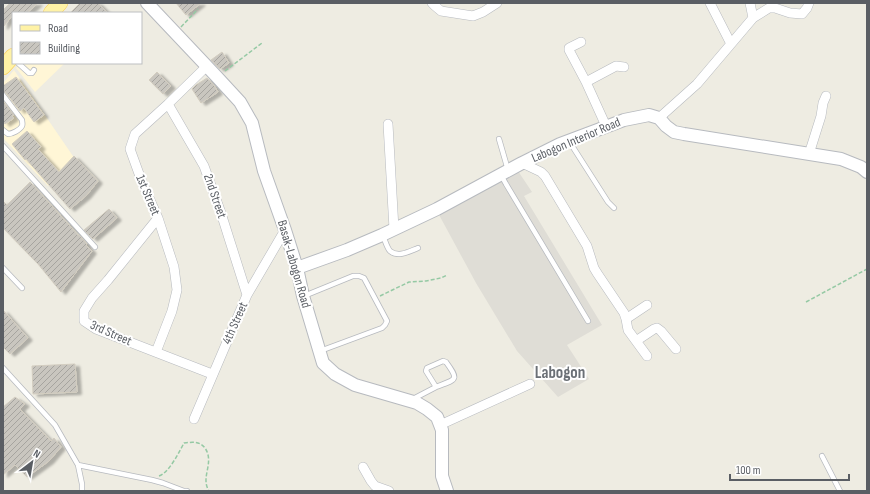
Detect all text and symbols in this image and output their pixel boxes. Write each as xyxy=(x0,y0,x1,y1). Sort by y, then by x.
legend xyxy=(12,12,142,64)
text: Road xyxy=(48,21,68,36)
text: Building xyxy=(48,41,80,56)
street label: Labogon Interior Road xyxy=(529,114,623,166)
street label: 1st Street xyxy=(132,172,164,218)
street label: 2nd Street xyxy=(200,172,230,220)
street label: Basak-Labogon Road xyxy=(274,218,314,310)
street label: 4th Street xyxy=(219,299,251,347)
street label: 3rd Street xyxy=(88,317,134,349)
district label: Labogon xyxy=(535,363,585,383)
north arrow xyxy=(12,442,52,482)
text: N xyxy=(31,447,43,461)
scale bar xyxy=(730,456,849,482)
text: 100 m xyxy=(736,463,761,478)

